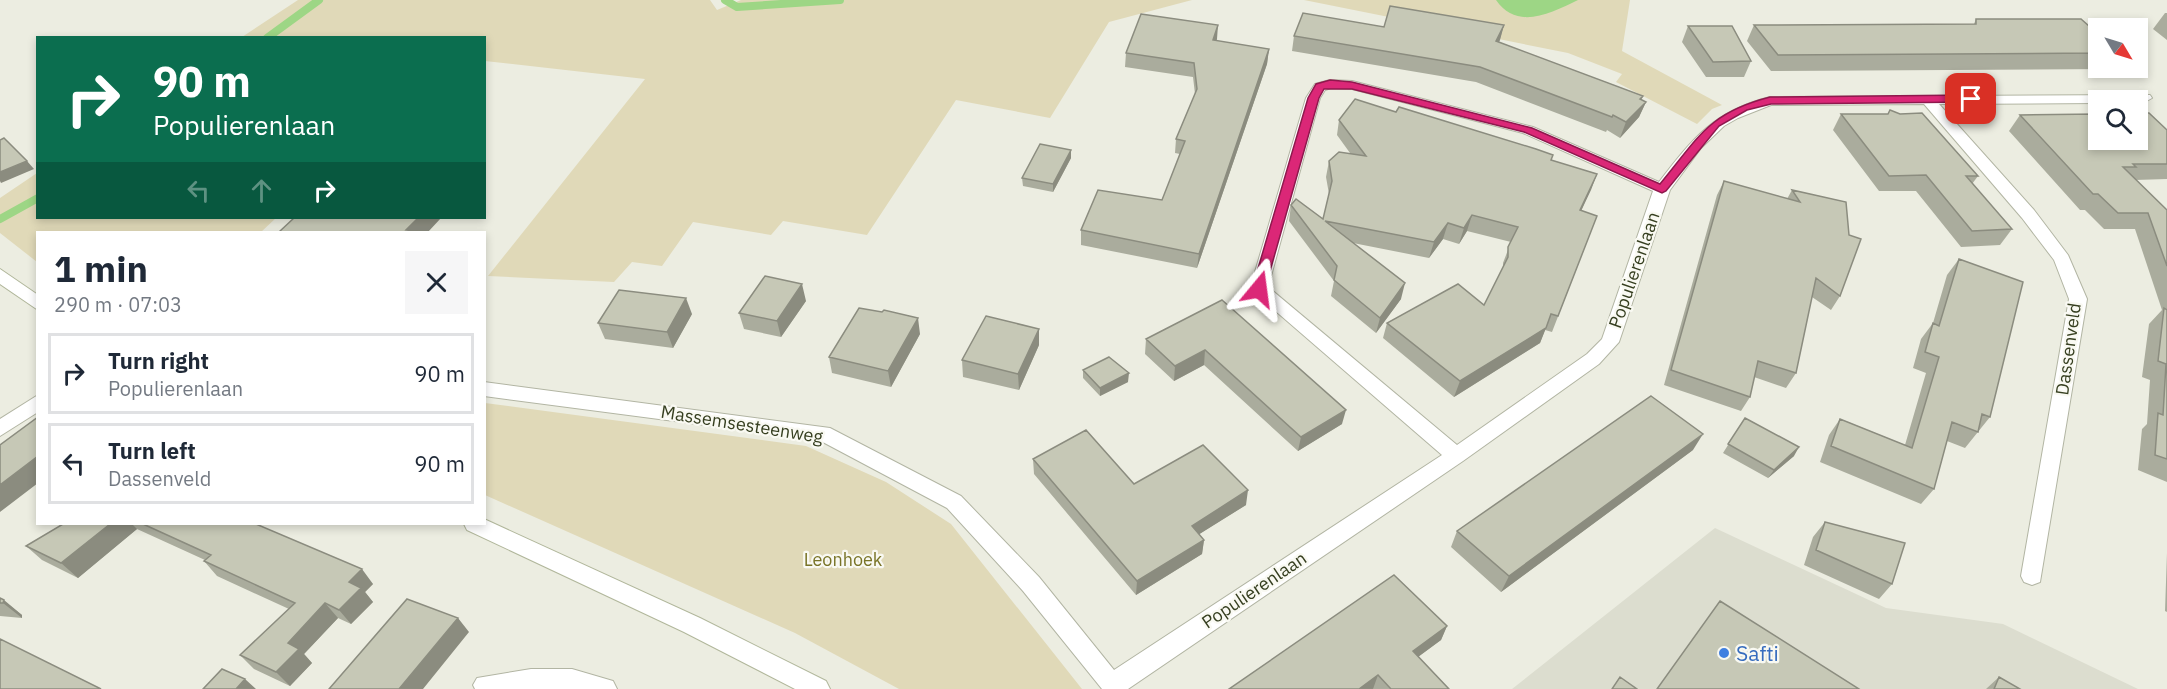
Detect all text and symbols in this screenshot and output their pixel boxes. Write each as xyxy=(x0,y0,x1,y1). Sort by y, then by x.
north arrow xyxy=(2088,18,2148,78)
map controls xyxy=(2088,18,2148,150)
text: 90 m xyxy=(153,54,251,109)
icon: right xyxy=(54,60,132,138)
pin xyxy=(1945,73,1996,124)
icon: arrive xyxy=(1954,82,1987,115)
button: search xyxy=(2088,90,2148,150)
text: Populierenlaan xyxy=(153,107,335,142)
icon: left xyxy=(182,174,215,207)
icon: ahead xyxy=(245,174,278,207)
icon: right xyxy=(308,174,341,207)
street label: Populierenlaan xyxy=(1603,209,1665,331)
text: 1 min xyxy=(54,245,148,292)
button: close xyxy=(405,251,468,314)
position arrow xyxy=(1227,257,1291,321)
text: 290 m · 07:03 xyxy=(54,291,182,318)
street label: Dassenveld xyxy=(2050,301,2086,397)
text: Turn right xyxy=(108,346,209,375)
icon: right xyxy=(57,357,90,390)
text: 90 m xyxy=(414,359,465,388)
text: Populierenlaan xyxy=(108,375,243,402)
street label: Massemsesteenweg xyxy=(659,400,825,448)
text: Turn left xyxy=(108,436,196,465)
icon: left xyxy=(57,447,90,480)
text: 90 m xyxy=(414,449,465,478)
text: Dassenveld xyxy=(108,465,211,492)
street label: Populierenlaan xyxy=(1197,546,1311,634)
park label: Leonhoek xyxy=(804,548,883,571)
place label: Safti xyxy=(1736,639,1779,667)
marker: Safti xyxy=(1717,646,1731,660)

